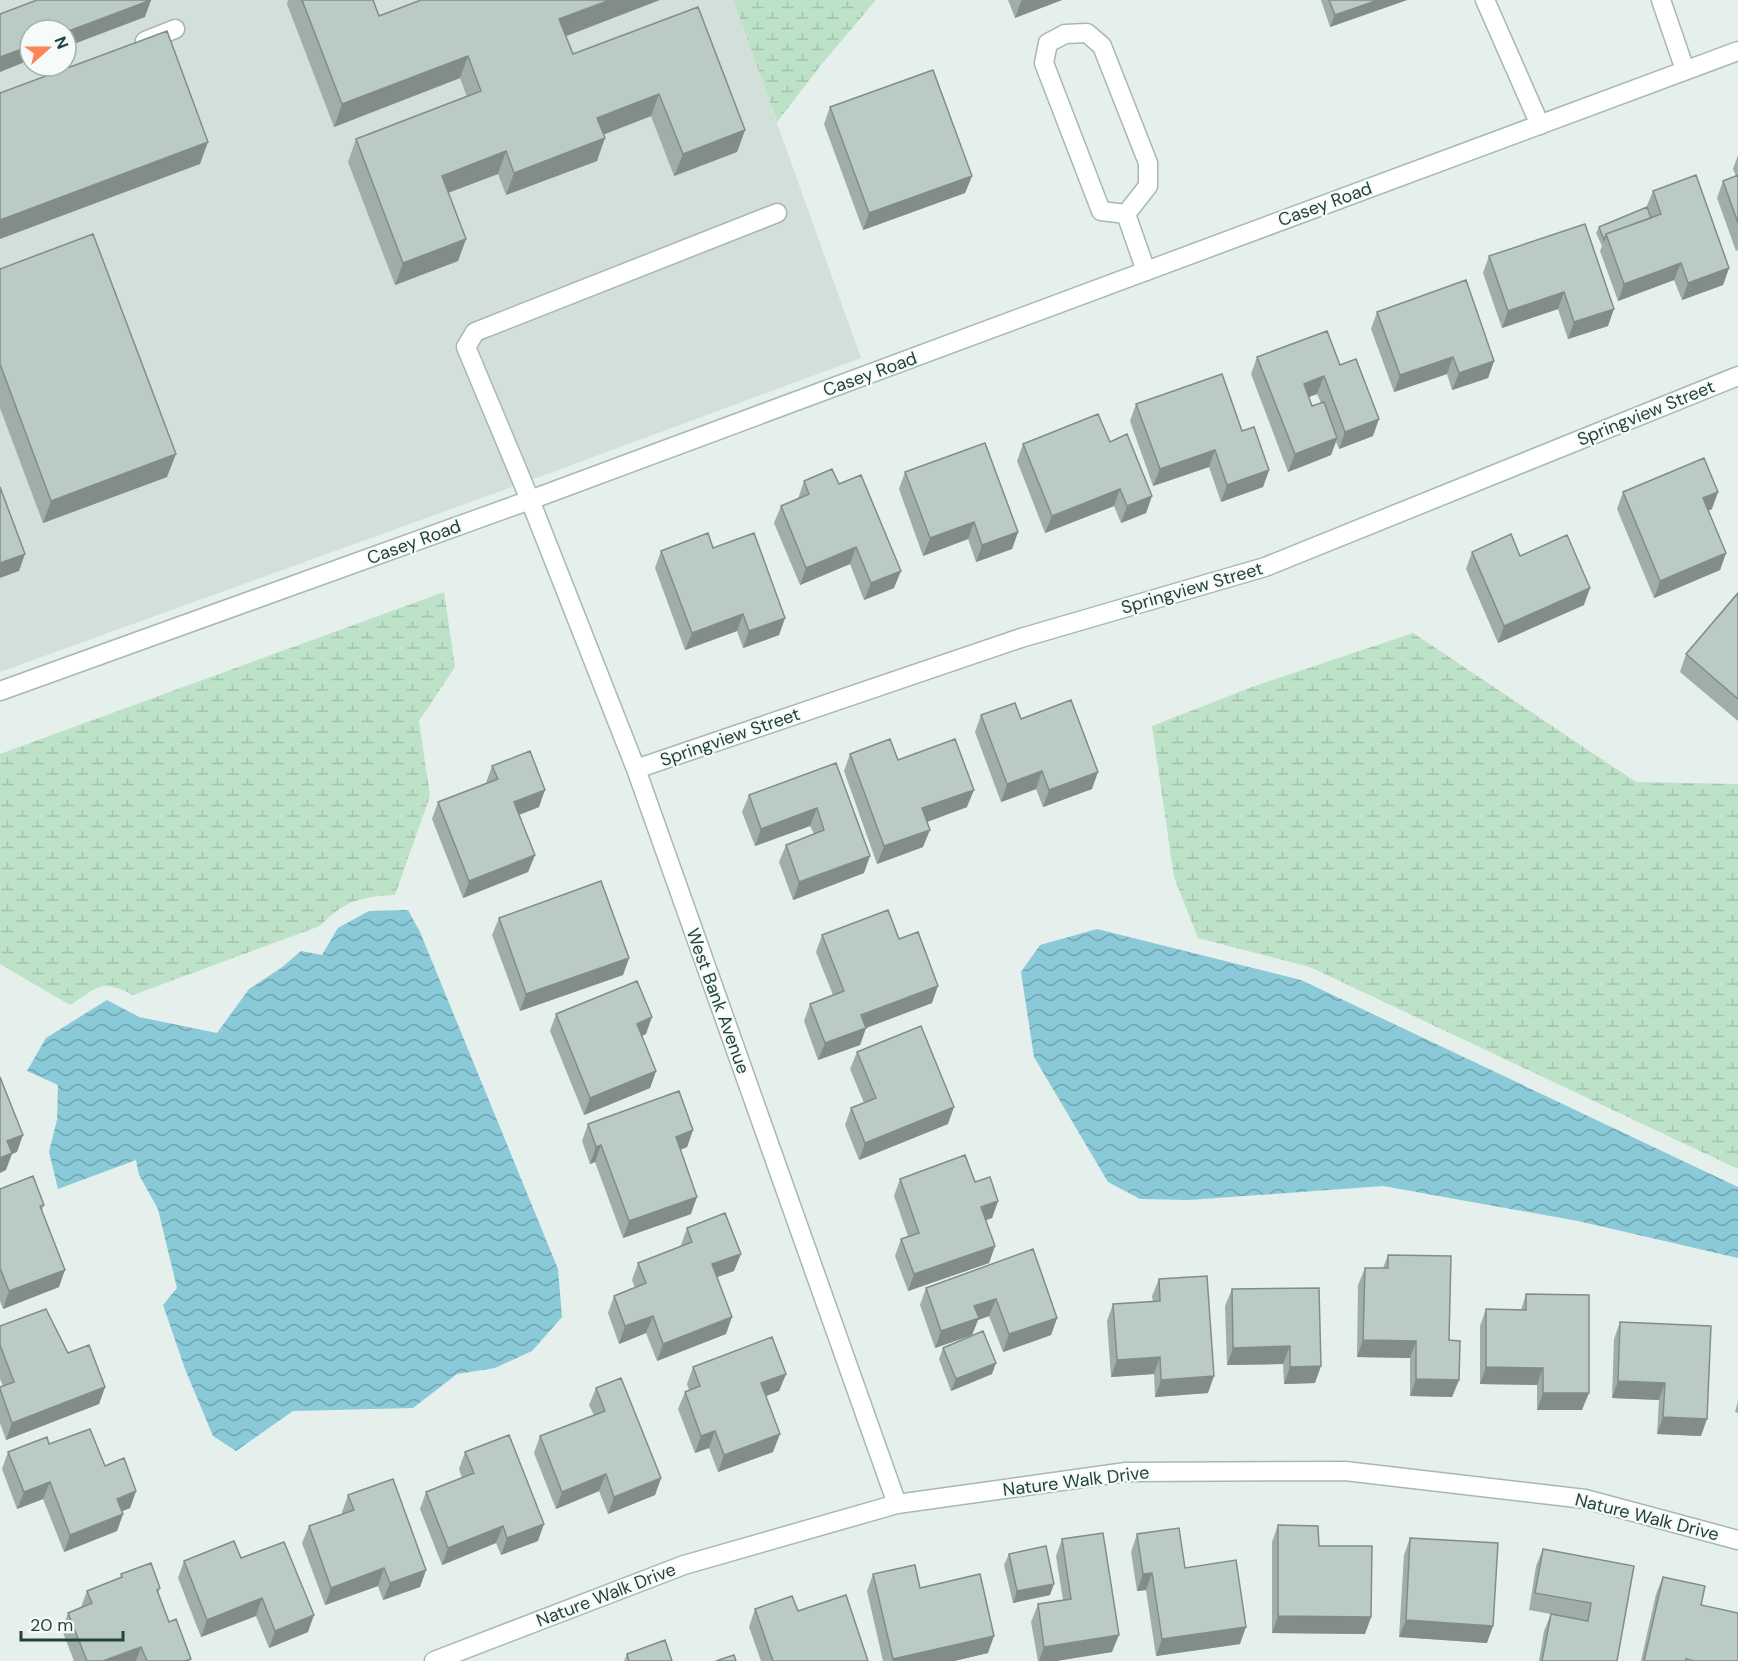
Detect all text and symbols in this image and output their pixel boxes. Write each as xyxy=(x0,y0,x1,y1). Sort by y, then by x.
north arrow xyxy=(18,18,78,78)
text: N xyxy=(50,34,73,52)
street label: Casey Road xyxy=(1275,176,1375,232)
street label: Casey Road xyxy=(820,346,920,402)
street label: Springview Street xyxy=(1574,374,1718,452)
street label: Casey Road xyxy=(364,514,464,570)
street label: Springview Street xyxy=(1118,556,1266,620)
street label: Springview Street xyxy=(657,702,803,772)
street label: West Bank Avenue xyxy=(681,925,755,1077)
street label: Nature Walk Drive xyxy=(1001,1460,1151,1502)
street label: Nature Walk Drive xyxy=(1573,1488,1721,1546)
street label: Nature Walk Drive xyxy=(533,1557,679,1633)
scale bar xyxy=(21,1604,123,1642)
text: 20 m xyxy=(30,1613,73,1637)

